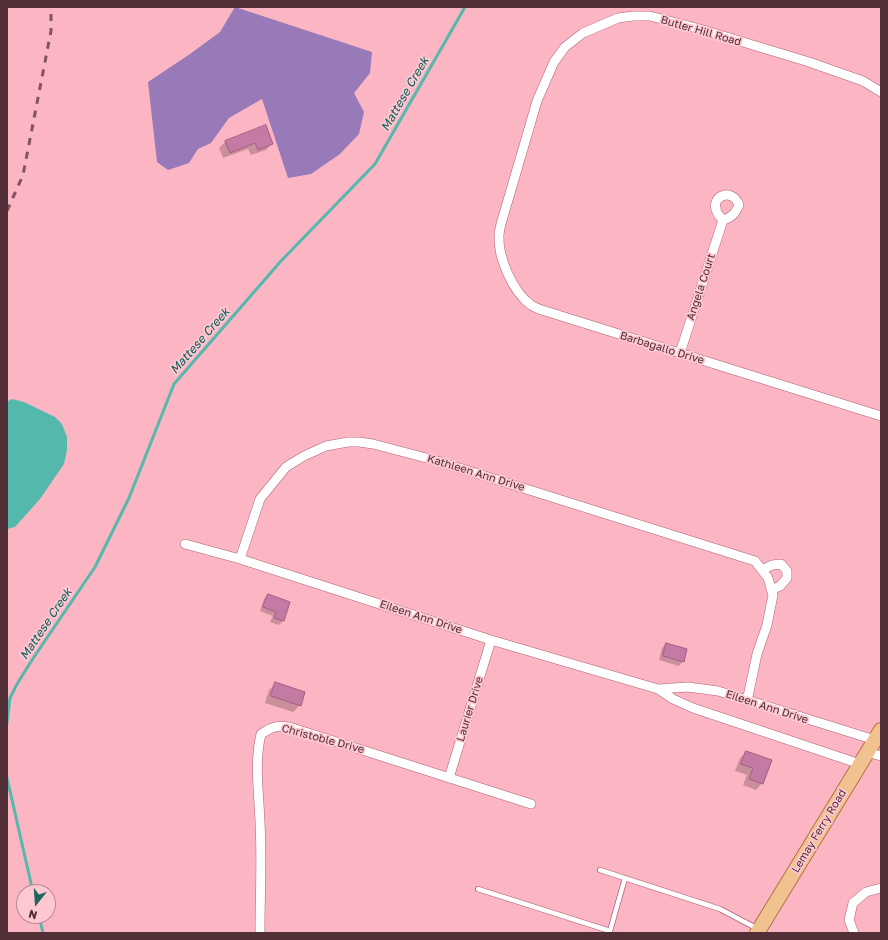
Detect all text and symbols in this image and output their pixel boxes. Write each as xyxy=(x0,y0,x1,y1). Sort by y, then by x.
street label: Butler Hill Road xyxy=(659,13,743,49)
water label: Mattese Creek xyxy=(378,54,432,134)
street label: Angela Court xyxy=(684,252,718,322)
water label: Mattese Creek xyxy=(167,305,233,377)
street label: Barbagallo Drive xyxy=(618,329,706,367)
street label: Kathleen Ann Drive xyxy=(426,452,526,494)
water label: Mattese Creek xyxy=(17,586,75,662)
street label: Eileen Ann Drive xyxy=(378,597,464,637)
street label: Laurier Drive xyxy=(454,675,486,743)
street label: Eileen Ann Drive xyxy=(724,687,810,727)
street label: Christoble Drive xyxy=(280,722,366,756)
street label: Lemay Ferry Road xyxy=(789,787,849,875)
north arrow xyxy=(16,884,56,924)
text: N xyxy=(27,908,39,922)

